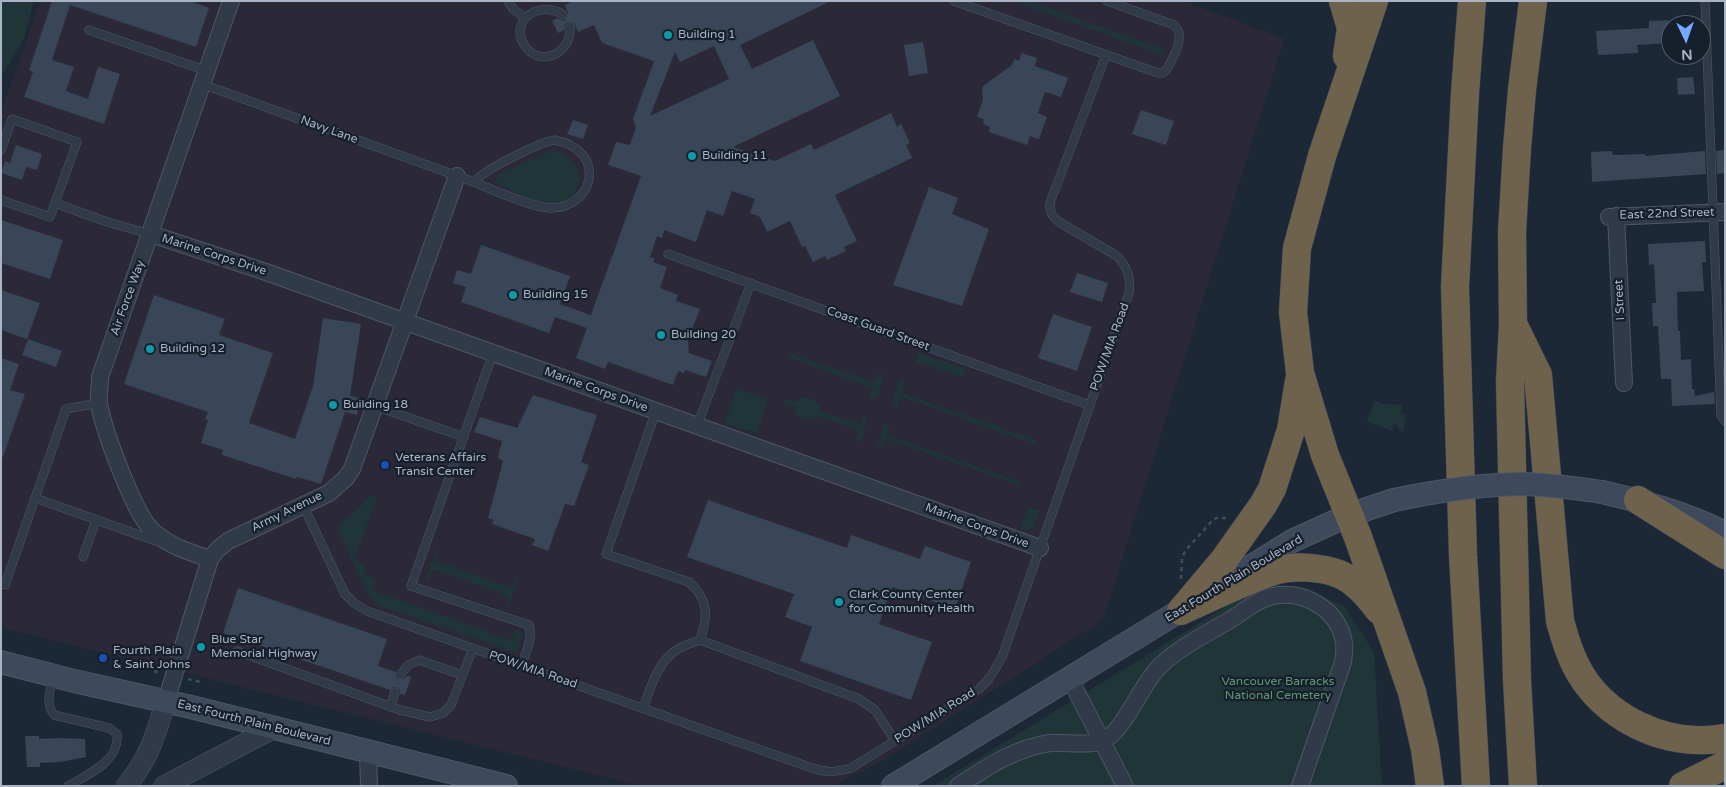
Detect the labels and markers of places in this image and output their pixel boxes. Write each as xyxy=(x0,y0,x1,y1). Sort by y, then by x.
place label: Building 1 xyxy=(678,28,736,42)
marker: Building 1 xyxy=(662,29,674,41)
place label: Building 11 xyxy=(702,149,767,163)
marker: Building 11 xyxy=(686,150,698,162)
place label: Building 15 xyxy=(523,288,588,302)
marker: Building 15 xyxy=(507,289,519,301)
place label: Building 20 xyxy=(671,328,736,342)
marker: Building 20 xyxy=(655,329,667,341)
place label: Building 12 xyxy=(160,342,225,356)
marker: Building 12 xyxy=(144,343,156,355)
place label: Building 18 xyxy=(343,398,408,412)
marker: Building 18 xyxy=(327,399,339,411)
place label: Veterans Affairs Transit Center xyxy=(395,451,486,479)
marker: Veterans Affairs Transit Center xyxy=(379,459,391,471)
place label: Clark County Center for Community Health xyxy=(849,588,975,616)
marker: Clark County Center for Community Health xyxy=(833,596,845,608)
place label: Blue Star Memorial Highway xyxy=(211,633,317,661)
marker: Blue Star Memorial Highway xyxy=(195,641,207,653)
place label: Fourth Plain & Saint Johns xyxy=(113,644,190,672)
marker: Fourth Plain & Saint Johns xyxy=(97,652,109,664)

